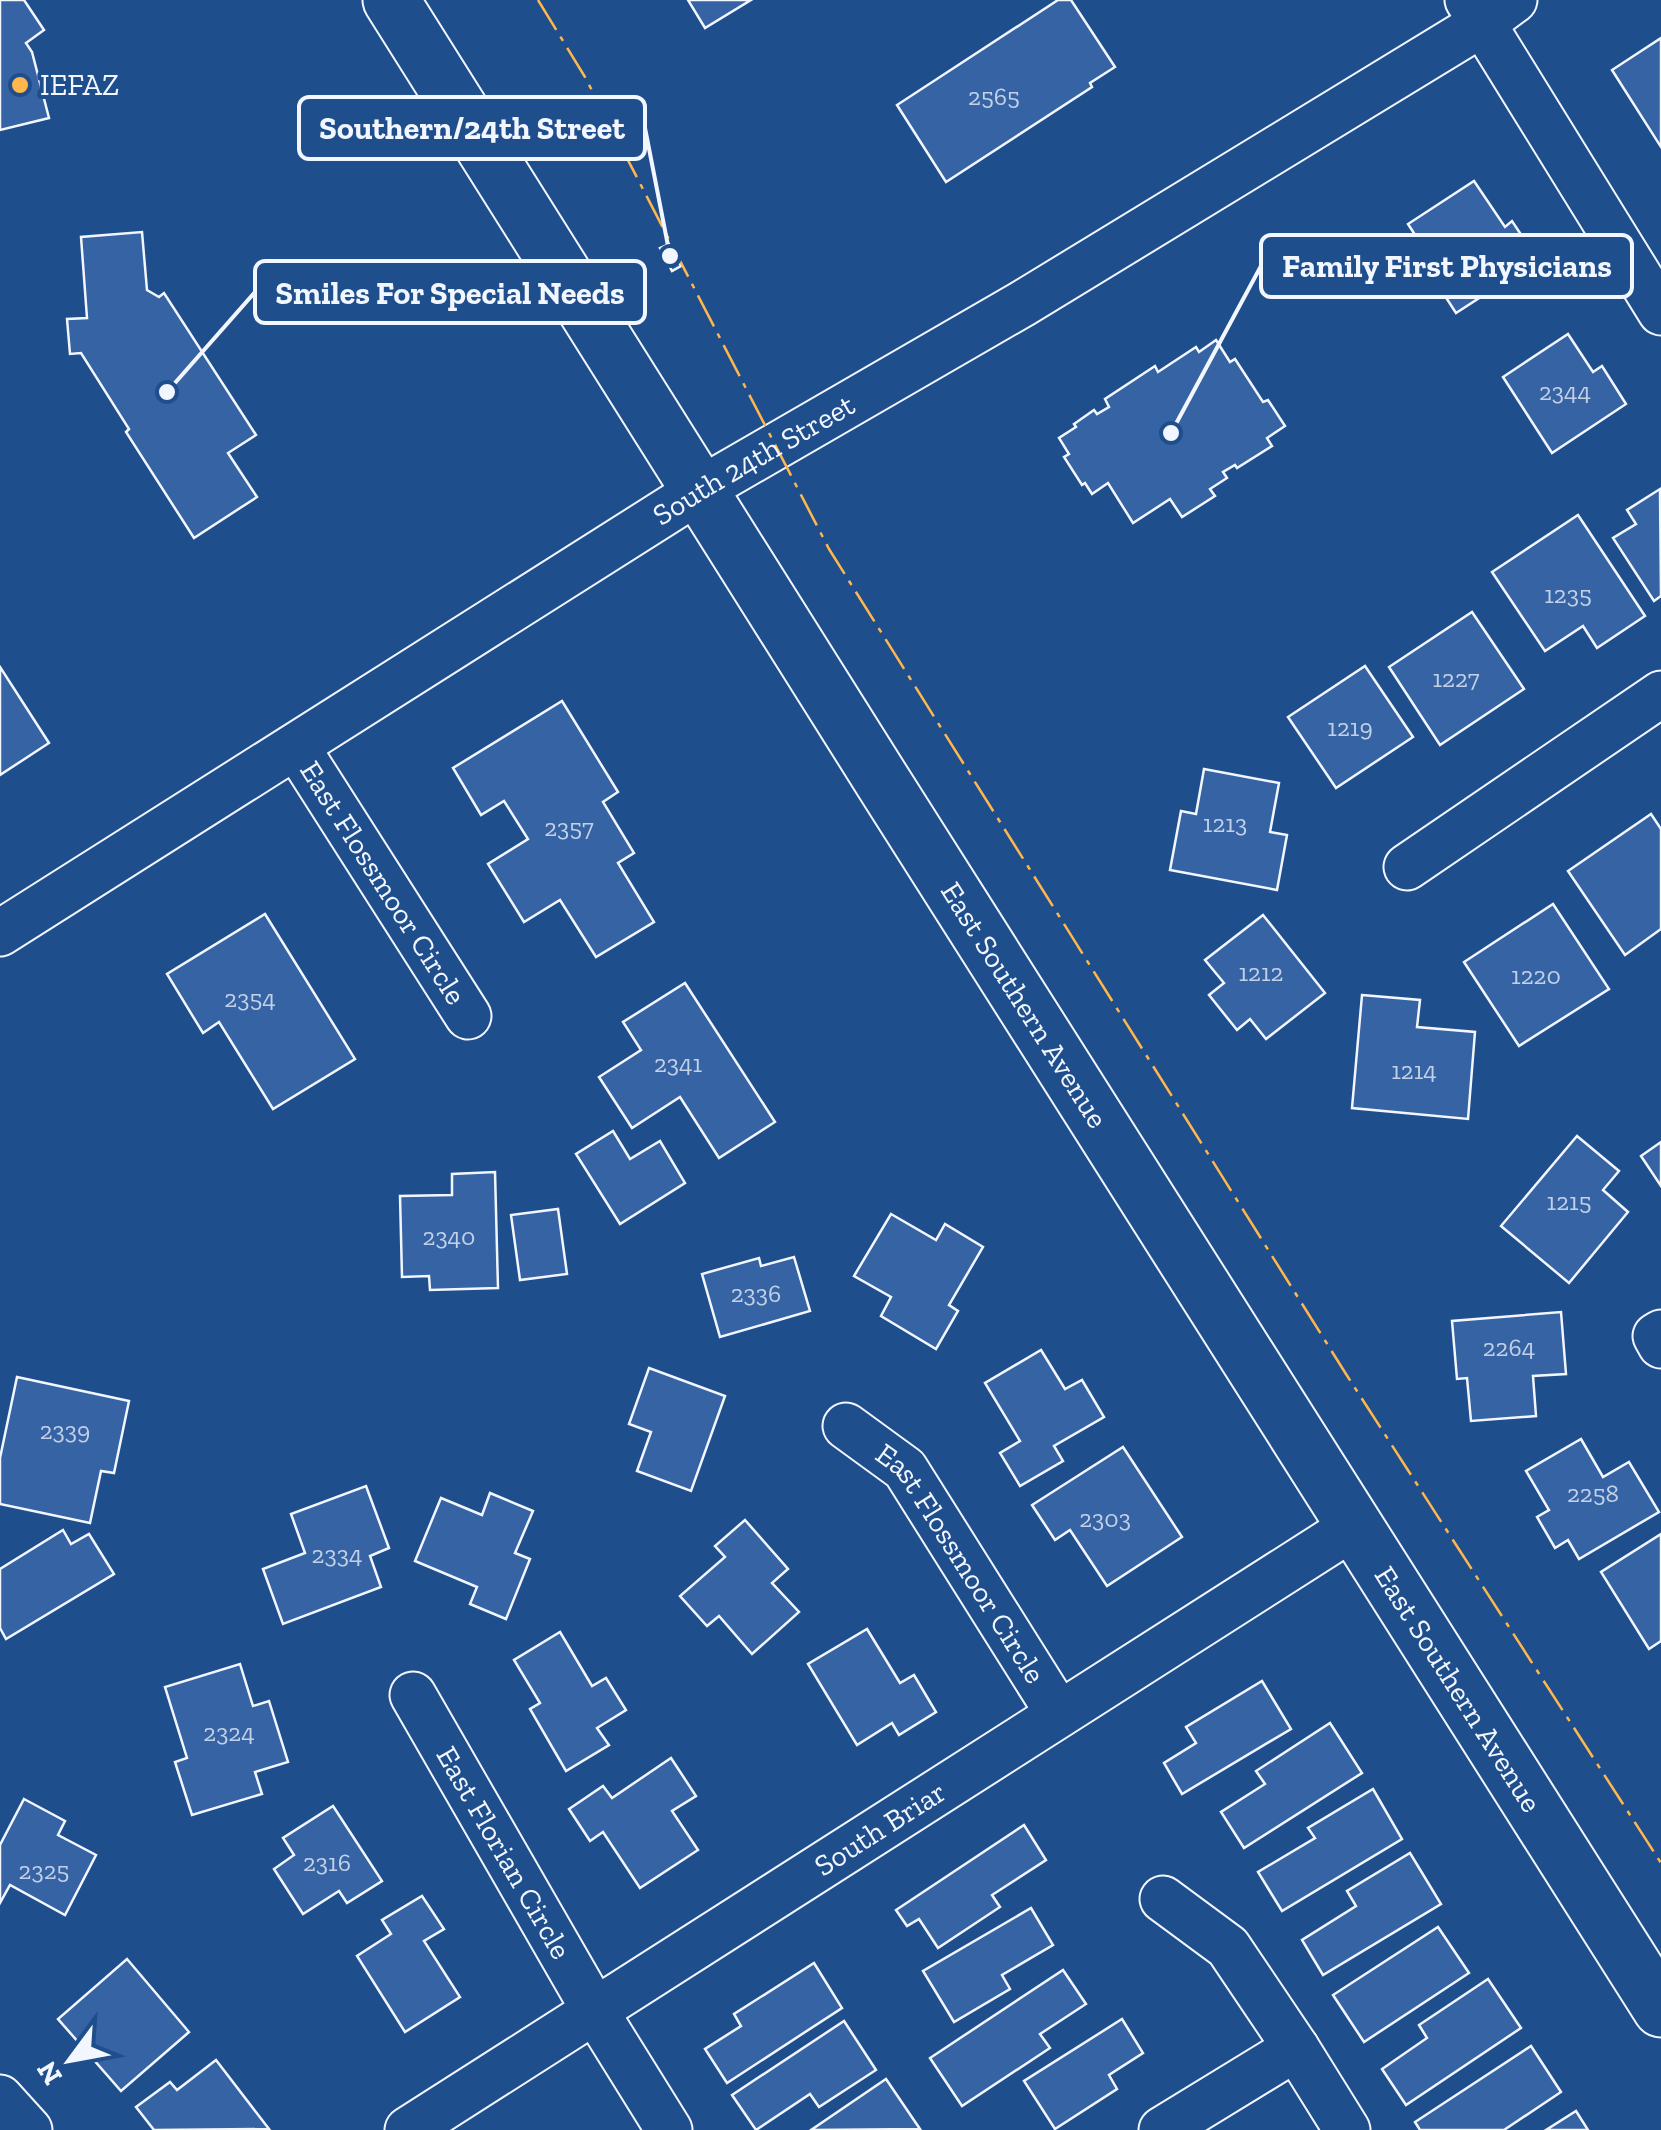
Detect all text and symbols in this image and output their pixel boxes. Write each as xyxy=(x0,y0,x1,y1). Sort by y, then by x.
place label: IEFAZ xyxy=(40,67,119,103)
marker: IEFAZ xyxy=(9,74,31,96)
house number: 2565 xyxy=(968,81,1020,111)
callout: Southern/24th Street xyxy=(299,97,645,159)
text: Southern/24th Street xyxy=(319,109,625,147)
callout: Family First Physicians xyxy=(1261,235,1632,297)
text: Family First Physicians xyxy=(1282,247,1612,285)
callout: Smiles For Special Needs xyxy=(255,261,645,323)
text: Smiles For Special Needs xyxy=(275,274,625,312)
house number: 2344 xyxy=(1539,376,1591,406)
street label: South 24th Street xyxy=(646,387,861,533)
house number: 1235 xyxy=(1544,579,1592,609)
house number: 1227 xyxy=(1432,663,1480,693)
house number: 1219 xyxy=(1327,712,1373,742)
street label: East Flossmoor Circle xyxy=(292,754,474,1011)
house number: 1213 xyxy=(1203,808,1247,838)
house number: 2357 xyxy=(544,812,594,842)
street label: East Southern Avenue xyxy=(933,875,1116,1135)
house number: 1212 xyxy=(1238,957,1284,987)
house number: 1220 xyxy=(1511,960,1561,990)
house number: 2354 xyxy=(224,983,276,1013)
house number: 2341 xyxy=(654,1048,702,1078)
house number: 1214 xyxy=(1391,1055,1437,1085)
house number: 1215 xyxy=(1547,1186,1591,1216)
house number: 2340 xyxy=(423,1221,475,1251)
house number: 2336 xyxy=(731,1278,781,1308)
house number: 2264 xyxy=(1483,1332,1535,1362)
house number: 2339 xyxy=(40,1415,90,1445)
street label: East Flossmoor Circle xyxy=(869,1436,1053,1690)
house number: 2258 xyxy=(1567,1478,1619,1508)
house number: 2303 xyxy=(1079,1503,1131,1533)
house number: 2334 xyxy=(312,1539,362,1569)
street label: East Southern Avenue xyxy=(1367,1559,1550,1819)
house number: 2324 xyxy=(203,1717,255,1747)
street label: East Florian Circle xyxy=(429,1740,579,1965)
street label: South Briar xyxy=(808,1774,953,1884)
house number: 2316 xyxy=(303,1847,351,1877)
house number: 2325 xyxy=(19,1855,69,1885)
north arrow xyxy=(20,2010,120,2110)
text: N xyxy=(30,2055,69,2091)

